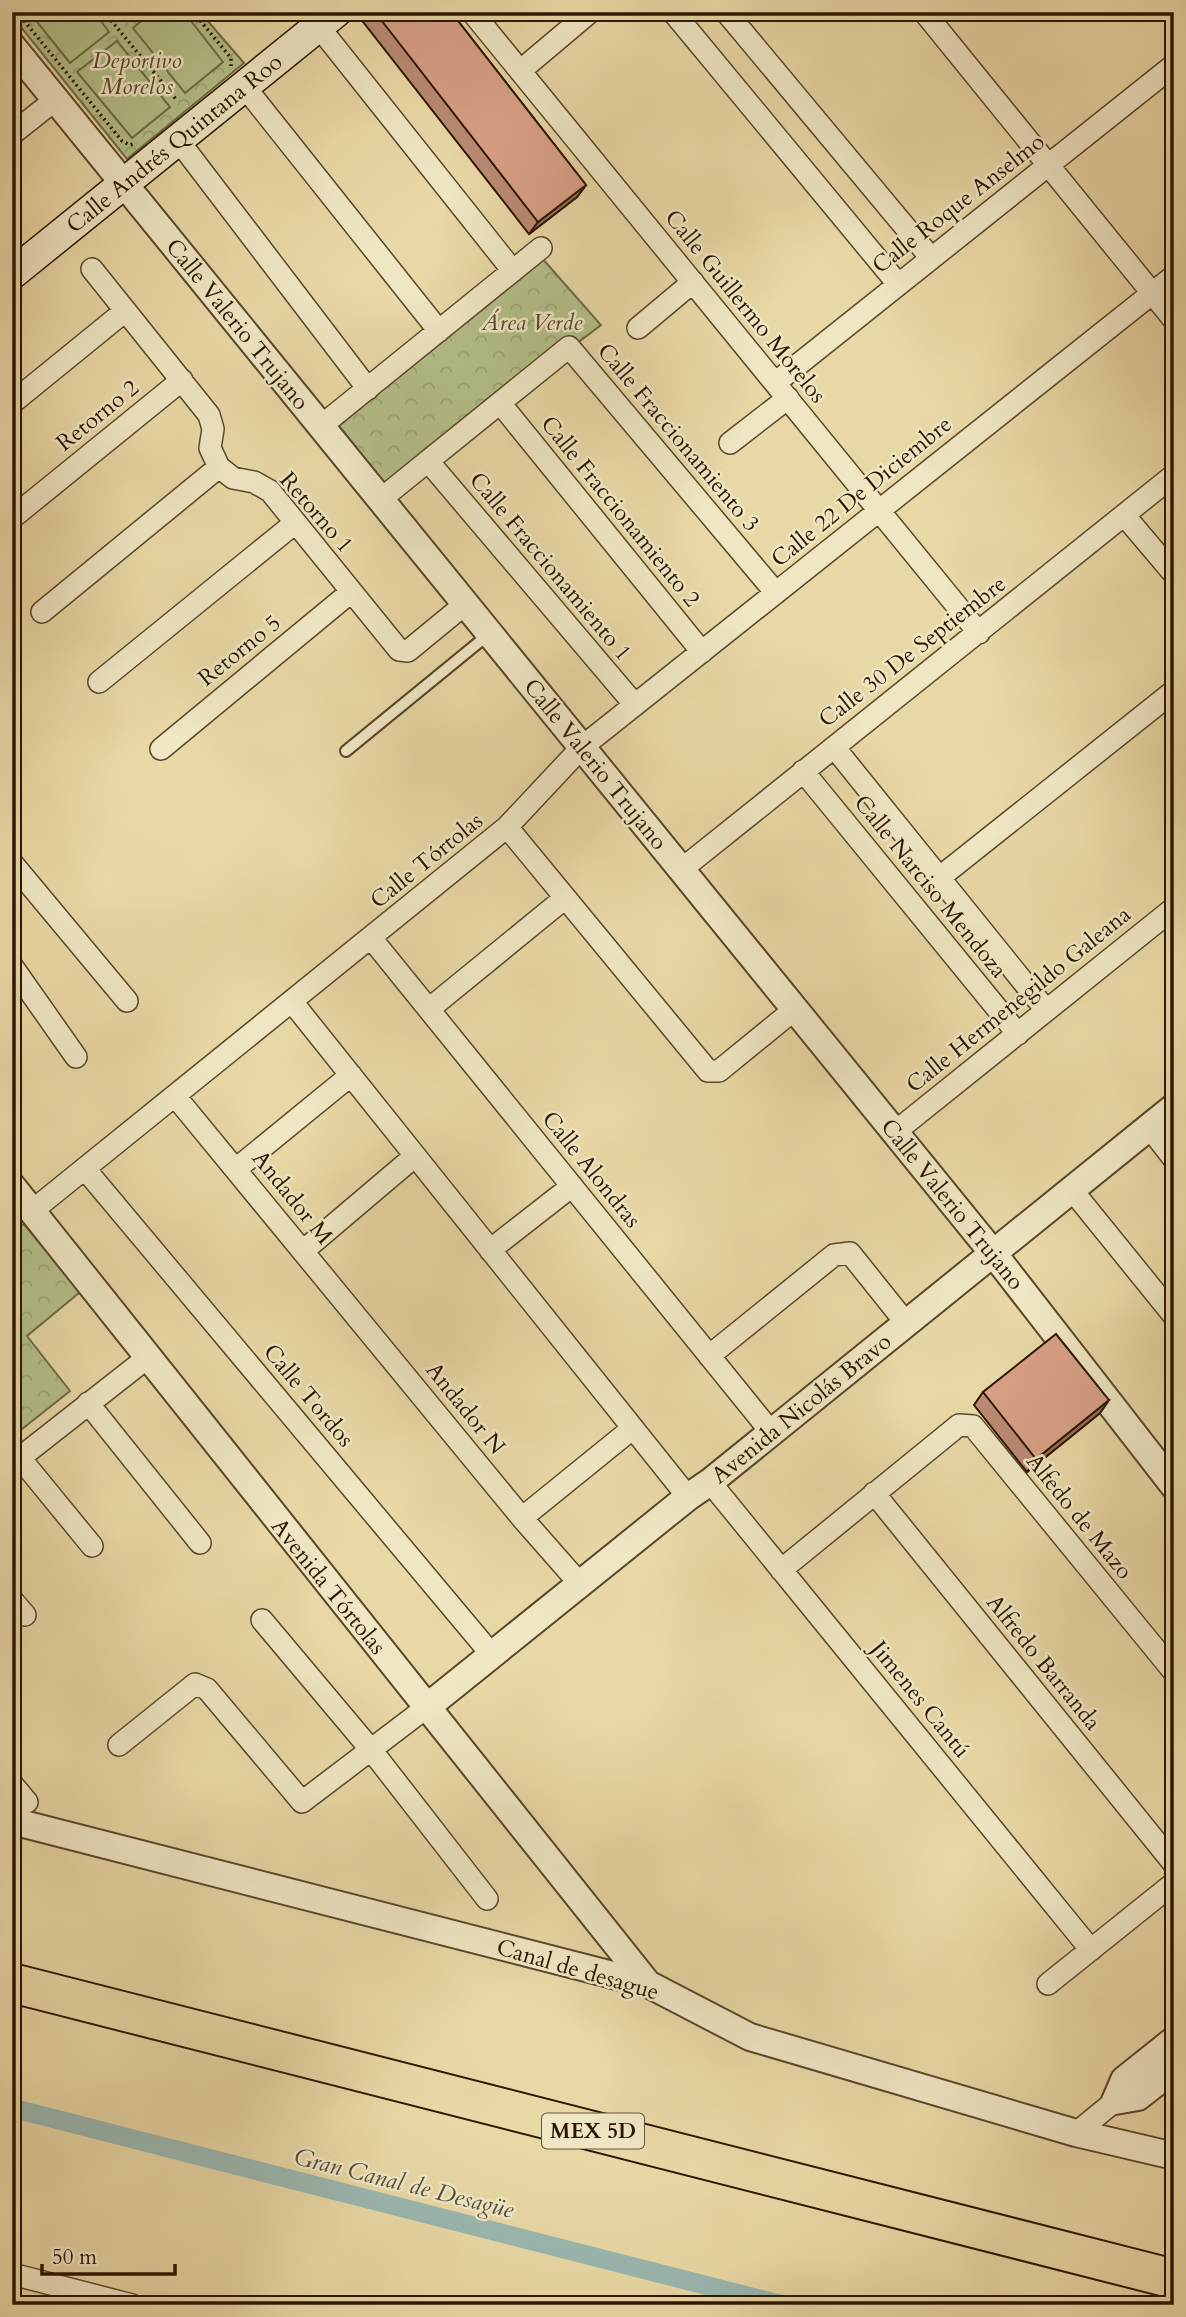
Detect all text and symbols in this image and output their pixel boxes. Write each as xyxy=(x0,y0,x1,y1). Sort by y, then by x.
park label: Deportivo Morelos xyxy=(92,45,182,102)
street label: Calle Andrés Quintana Roo xyxy=(60,47,289,240)
street label: Calle Roque Anselmo xyxy=(866,126,1051,281)
street label: Calle Guillermo Morelos xyxy=(658,203,833,410)
street label: Calle Valerio Trujano xyxy=(159,232,316,417)
park label: Área Verde xyxy=(481,307,583,338)
street label: Calle Fraccionamiento 3 xyxy=(590,336,767,538)
street label: Retorno 2 xyxy=(50,373,145,458)
street label: Calle Fraccionamiento 2 xyxy=(534,409,707,613)
street label: Calle 22 De Diciembre xyxy=(764,409,958,574)
street label: Retorno 1 xyxy=(273,465,360,559)
street label: Calle Fraccionamiento 1 xyxy=(462,465,639,667)
street label: Calle 30 De Septiembre xyxy=(812,568,1012,734)
street label: Retorno 5 xyxy=(192,608,287,693)
street label: Calle Valerio Trujano xyxy=(517,672,674,857)
street label: Calle Narciso Mendoza xyxy=(847,788,1014,984)
street label: Calle Tórtolas xyxy=(363,805,489,915)
street label: Calle Hermenegildo Galeana xyxy=(899,899,1137,1100)
street label: Calle Alondras xyxy=(535,1104,648,1234)
street label: Calle Valerio Trujano xyxy=(874,1112,1031,1297)
street label: Andador M xyxy=(245,1144,340,1251)
street label: Avenida Nicolás Bravo xyxy=(705,1326,898,1491)
street label: Calle Tordos xyxy=(256,1337,361,1454)
street label: Andador N xyxy=(419,1356,513,1461)
street label: Alfedo de Mazo xyxy=(1019,1447,1140,1586)
street label: Avenida Tórtolas xyxy=(264,1512,393,1661)
street label: Alfredo Barranda xyxy=(979,1588,1108,1737)
street label: Jimenes Cantú xyxy=(862,1632,977,1764)
street label: Canal de desague xyxy=(493,1931,663,2007)
road number: MEX 5D xyxy=(542,2114,644,2148)
water label: Gran Canal de Desagüe xyxy=(291,2140,518,2227)
scale bar xyxy=(42,2233,175,2277)
text: 50 m xyxy=(52,2243,97,2272)

